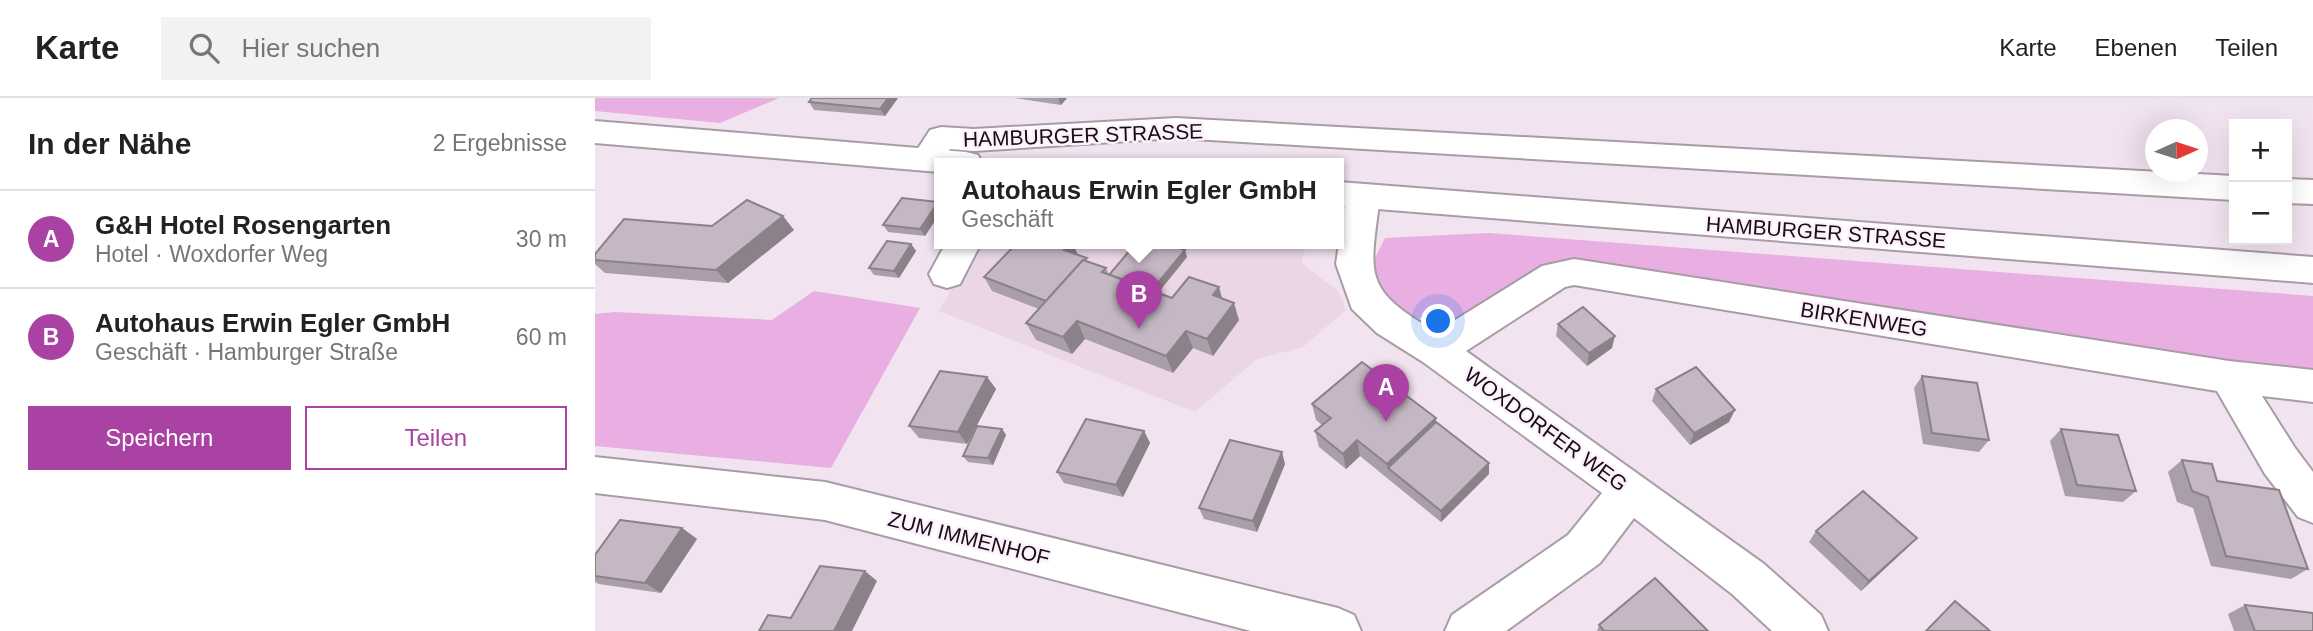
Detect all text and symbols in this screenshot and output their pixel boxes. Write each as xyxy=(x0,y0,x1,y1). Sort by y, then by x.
search box xyxy=(161,17,651,80)
text: Karte xyxy=(35,29,119,66)
icon: search xyxy=(185,29,223,67)
text: Hier suchen xyxy=(241,33,380,63)
text: Karte xyxy=(1999,34,2057,61)
text: Ebenen xyxy=(2095,34,2177,61)
text: Teilen xyxy=(2215,34,2278,61)
street label: HAMBURGER STRASSE xyxy=(962,119,1204,151)
north arrow xyxy=(2145,119,2208,182)
map controls xyxy=(2229,119,2292,245)
button: + xyxy=(2229,119,2292,182)
text: In der Nähe xyxy=(28,127,191,160)
text: 2 Ergebnisse xyxy=(433,130,567,156)
popup xyxy=(934,158,1344,249)
text: Autohaus Erwin Egler GmbH xyxy=(961,175,1317,205)
button: − xyxy=(2229,182,2292,245)
text: Geschäft xyxy=(961,206,1053,232)
text: G&H Hotel Rosengarten xyxy=(95,210,391,240)
street label: HAMBURGER STRASSE xyxy=(1705,212,1947,252)
text: A xyxy=(43,226,59,252)
text: 30 m xyxy=(516,226,567,252)
text: Hotel · Woxdorfer Weg xyxy=(95,241,328,267)
pin: B xyxy=(1116,271,1162,329)
street label: BIRKENWEG xyxy=(1799,298,1929,340)
your location xyxy=(1421,304,1455,338)
text: Autohaus Erwin Egler GmbH xyxy=(95,308,450,338)
text: B xyxy=(43,324,59,350)
text: 60 m xyxy=(516,324,567,350)
text: Geschäft · Hamburger Straße xyxy=(95,339,398,365)
street label: WOXDORFER WEG xyxy=(1460,362,1632,496)
pin: A xyxy=(1363,364,1409,422)
button: Speichern xyxy=(28,406,291,470)
button: Teilen xyxy=(305,406,567,470)
street label: ZUM IMMENHOF xyxy=(886,507,1052,569)

